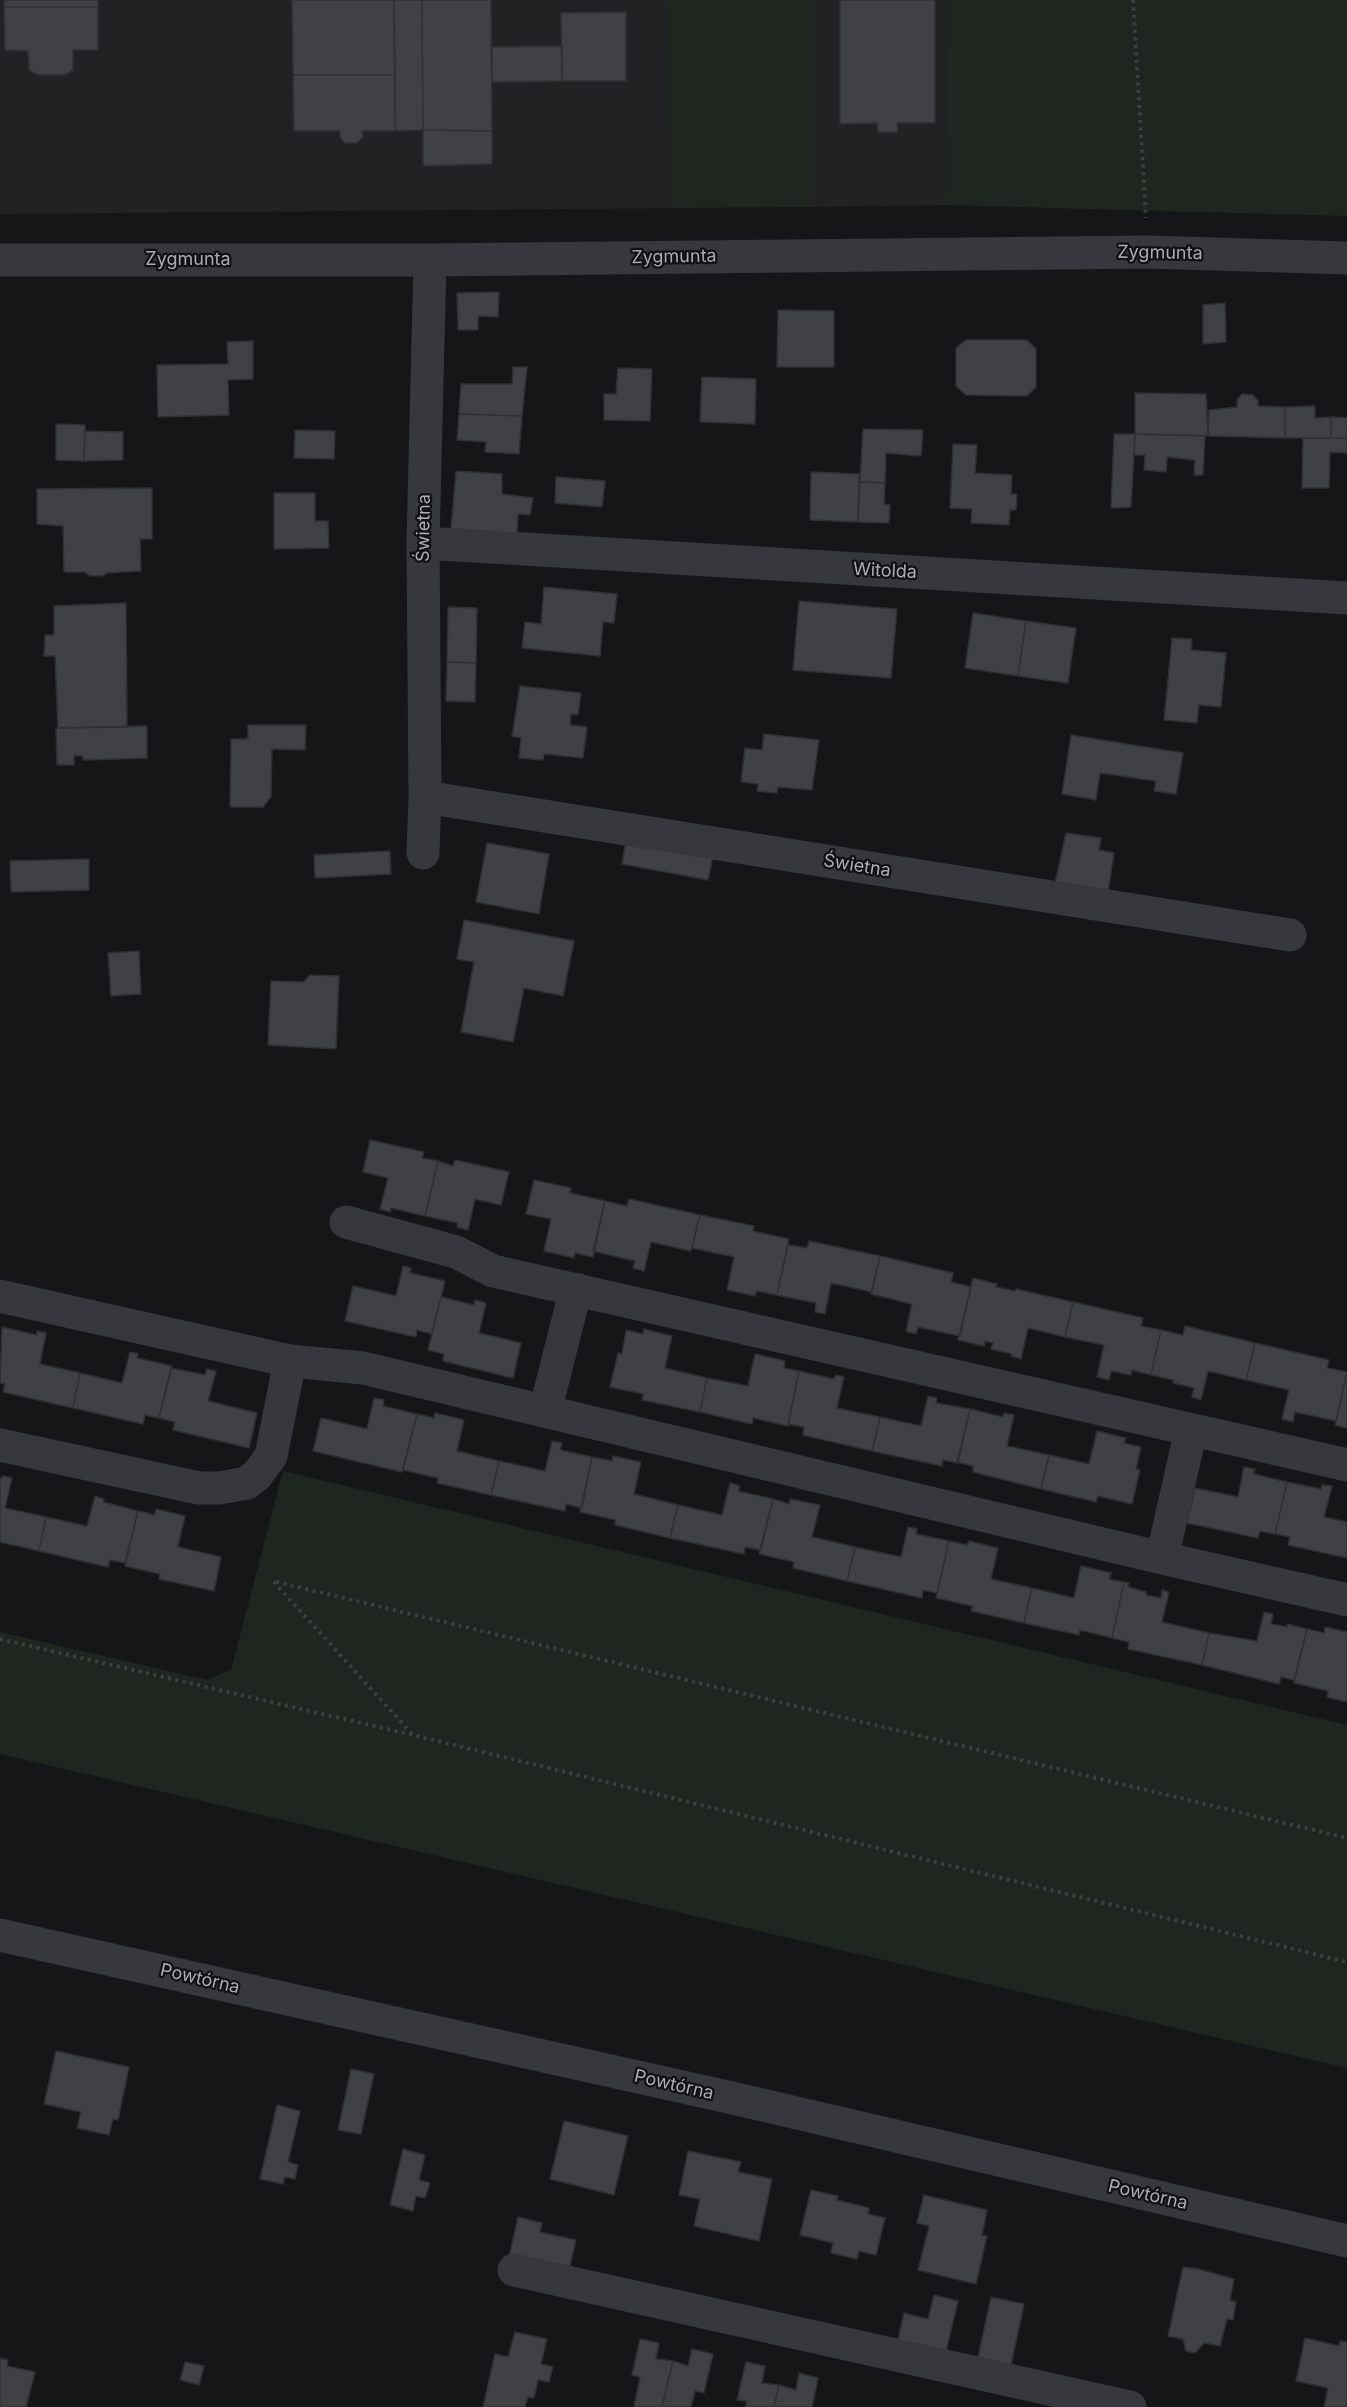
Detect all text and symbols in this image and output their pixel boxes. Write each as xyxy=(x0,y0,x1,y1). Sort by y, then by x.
street label: Zygmunta xyxy=(1117,241,1203,265)
street label: Zygmunta xyxy=(631,245,717,269)
street label: Zygmunta xyxy=(145,249,231,271)
street label: Świetna xyxy=(413,494,435,562)
street label: Witolda xyxy=(852,559,918,583)
street label: Świetna xyxy=(822,850,892,882)
street label: Powtórna xyxy=(158,1959,242,1999)
street label: Powtórna xyxy=(632,2065,716,2105)
street label: Powtórna xyxy=(1106,2175,1190,2215)

